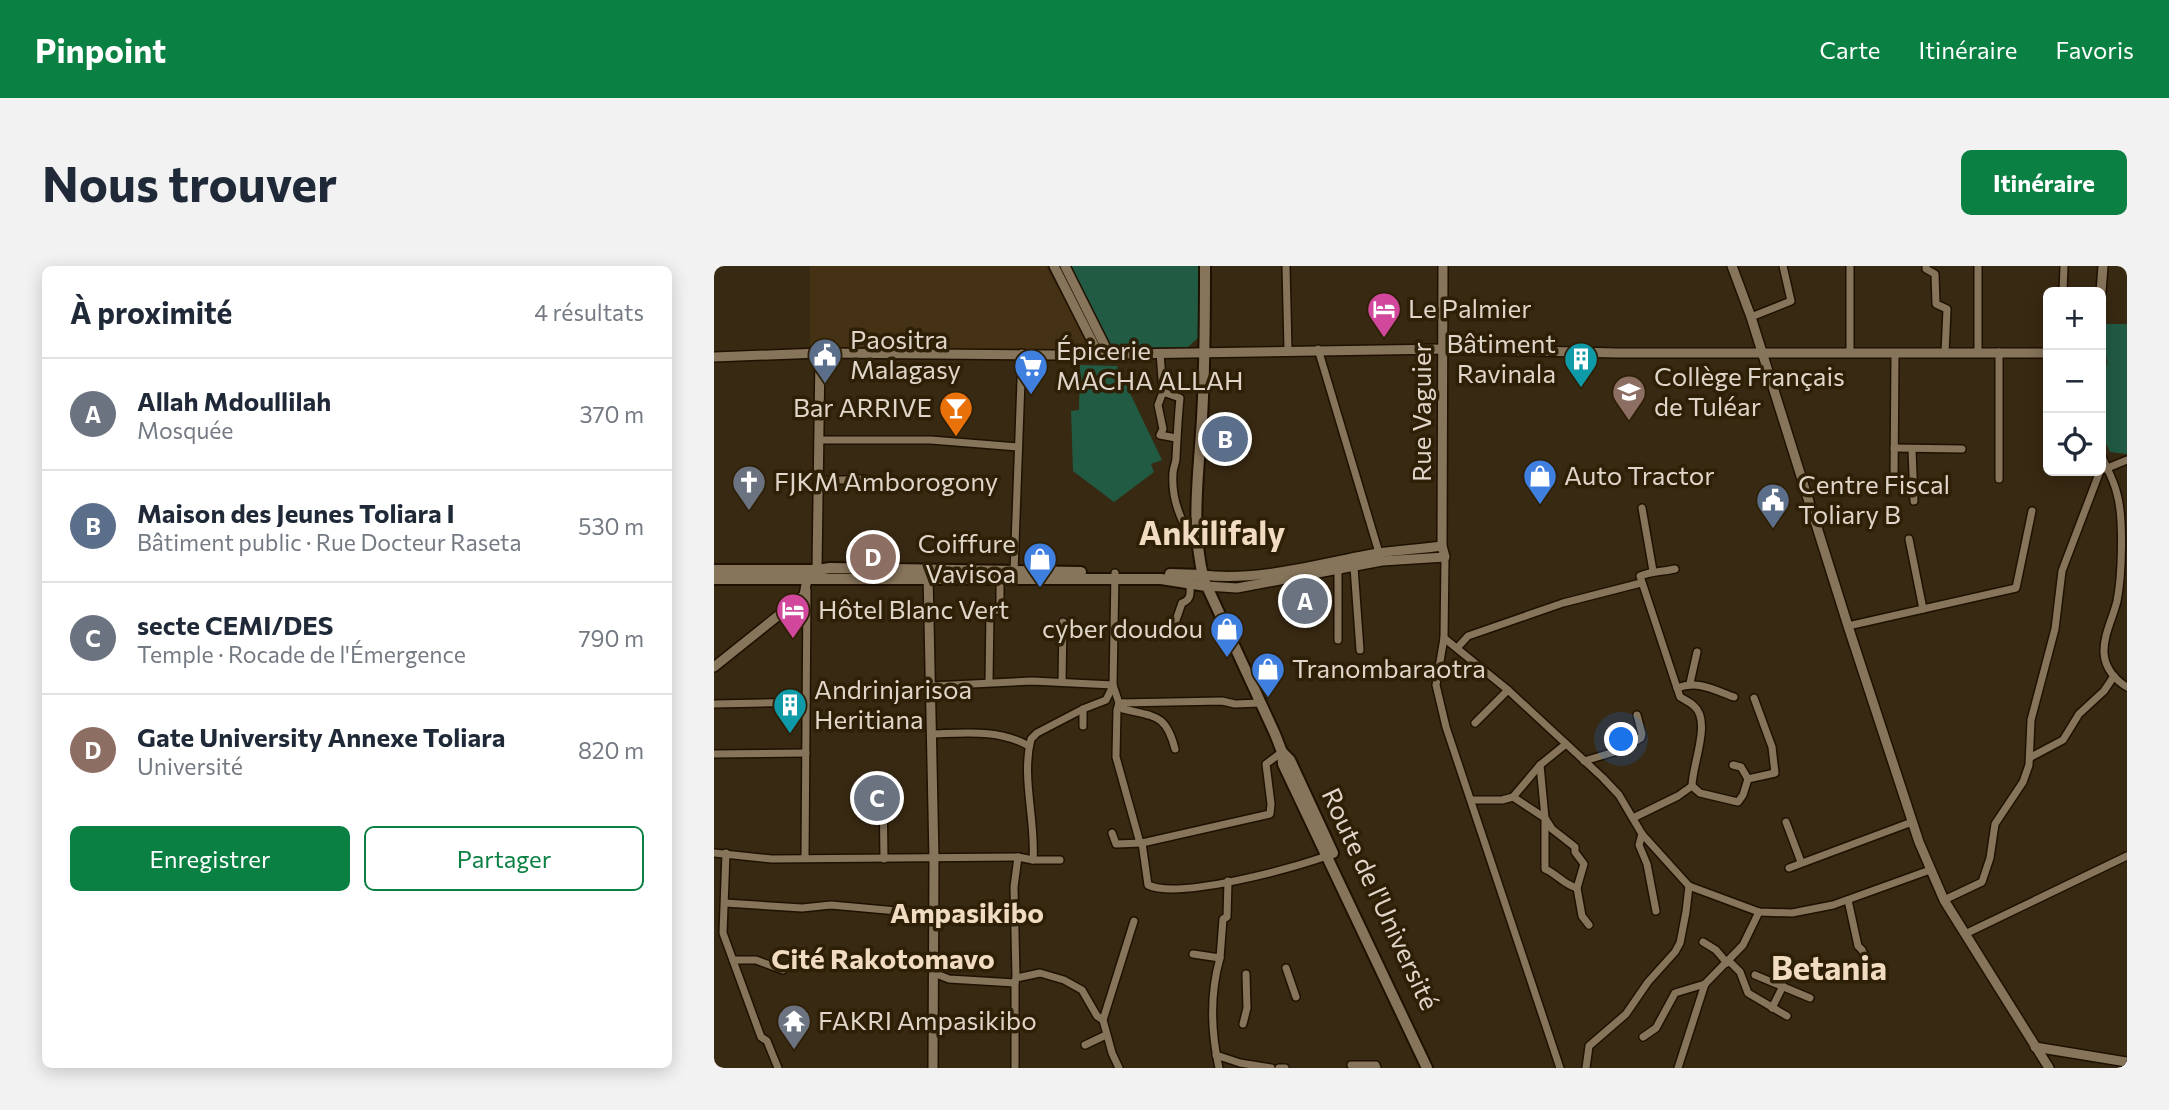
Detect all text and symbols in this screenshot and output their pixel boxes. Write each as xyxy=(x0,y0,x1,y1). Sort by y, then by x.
text: Pinpoint xyxy=(35,29,166,70)
text: Carte xyxy=(1820,35,1881,64)
text: Itinéraire xyxy=(1919,35,2018,64)
text: Favoris xyxy=(2056,35,2134,64)
button: Itinéraire xyxy=(1961,150,2127,215)
text: Nous trouver xyxy=(42,152,337,212)
map controls xyxy=(2043,287,2106,476)
button: + xyxy=(2043,287,2106,350)
hotel icon: Le Palmier xyxy=(1365,290,1403,339)
place label: Le Palmier xyxy=(1408,292,1532,323)
text: À proximité xyxy=(70,293,232,330)
text: 4 résultats xyxy=(534,298,644,326)
place label: Paositra Malagasy xyxy=(850,323,961,384)
place label: Bâtiment Ravinala xyxy=(1446,327,1556,388)
place label: Épicerie MACHA ALLAH xyxy=(1056,334,1243,395)
public building icon: Paositra Malagasy xyxy=(806,336,844,385)
building icon: Bâtiment Ravinala xyxy=(1562,340,1600,389)
street label: Rue Vaguier xyxy=(1405,342,1436,482)
supermarket icon: Épicerie MACHA ALLAH xyxy=(1012,347,1050,396)
button: − xyxy=(2043,350,2106,413)
place label: Collège Français de Tuléar xyxy=(1654,360,1845,421)
school or university icon: Collège Français de Tuléar xyxy=(1610,373,1648,422)
text: Allah Mdoullilah xyxy=(137,385,331,416)
bar icon: Bar ARRIVE xyxy=(937,389,975,438)
place label: Bar ARRIVE xyxy=(793,391,932,422)
text: A xyxy=(85,400,101,428)
text: 370 m xyxy=(579,400,644,428)
pin: B xyxy=(1202,413,1248,465)
button: locate xyxy=(2043,413,2106,476)
text: Mosquée xyxy=(137,416,234,444)
shop icon: Auto Tractor xyxy=(1521,457,1559,506)
place label: Auto Tractor xyxy=(1564,459,1715,490)
church icon: FJKM Amborogony xyxy=(730,463,768,512)
place label: FJKM Amborogony xyxy=(774,465,998,496)
place label: Centre Fiscal Toliary B xyxy=(1798,468,1950,529)
public building icon: Centre Fiscal Toliary B xyxy=(1754,481,1792,530)
text: Maison des Jeunes Toliara I xyxy=(137,497,455,528)
district label: Ankilifaly xyxy=(1139,511,1285,552)
text: B xyxy=(85,512,101,540)
text: 530 m xyxy=(578,512,644,540)
place label: Coiffure Vavisoa xyxy=(918,527,1016,588)
text: Bâtiment public · Rue Docteur Raseta xyxy=(137,528,522,556)
pin: D xyxy=(850,531,896,583)
shop icon: Coiffure Vavisoa xyxy=(1021,540,1059,589)
pin: A xyxy=(1282,575,1328,627)
hotel icon: Hôtel Blanc Vert xyxy=(774,591,812,640)
place label: Hôtel Blanc Vert xyxy=(818,593,1009,624)
text: secte CEMI/DES xyxy=(137,609,333,640)
shop icon: cyber doudou xyxy=(1208,610,1246,659)
place label: cyber doudou xyxy=(1042,612,1203,643)
text: C xyxy=(85,624,101,652)
text: 790 m xyxy=(578,624,644,652)
text: Temple · Rocade de l'Émergence xyxy=(137,640,466,668)
shop icon: Tranombaraotra xyxy=(1249,650,1287,699)
place label: Tranombaraotra xyxy=(1292,652,1486,683)
place label: Andrinjarisoa Heritiana xyxy=(814,673,972,734)
building icon: Andrinjarisoa Heritiana xyxy=(771,686,809,735)
text: Gate University Annexe Toliara xyxy=(137,721,505,752)
your location xyxy=(1604,722,1638,756)
text: D xyxy=(85,736,101,764)
text: 820 m xyxy=(578,736,644,764)
text: Université xyxy=(137,752,243,780)
pin: C xyxy=(854,772,900,824)
street label: Route de l'Université xyxy=(1316,783,1446,1014)
button: Enregistrer xyxy=(70,826,350,891)
button: Partager xyxy=(364,826,644,891)
district label: Ampasikibo xyxy=(890,895,1044,929)
district label: Cité Rakotomavo xyxy=(771,941,995,975)
district label: Betania xyxy=(1771,946,1887,987)
temple icon: FAKRI Ampasikibo xyxy=(775,1002,813,1051)
place label: FAKRI Ampasikibo xyxy=(818,1004,1037,1035)

